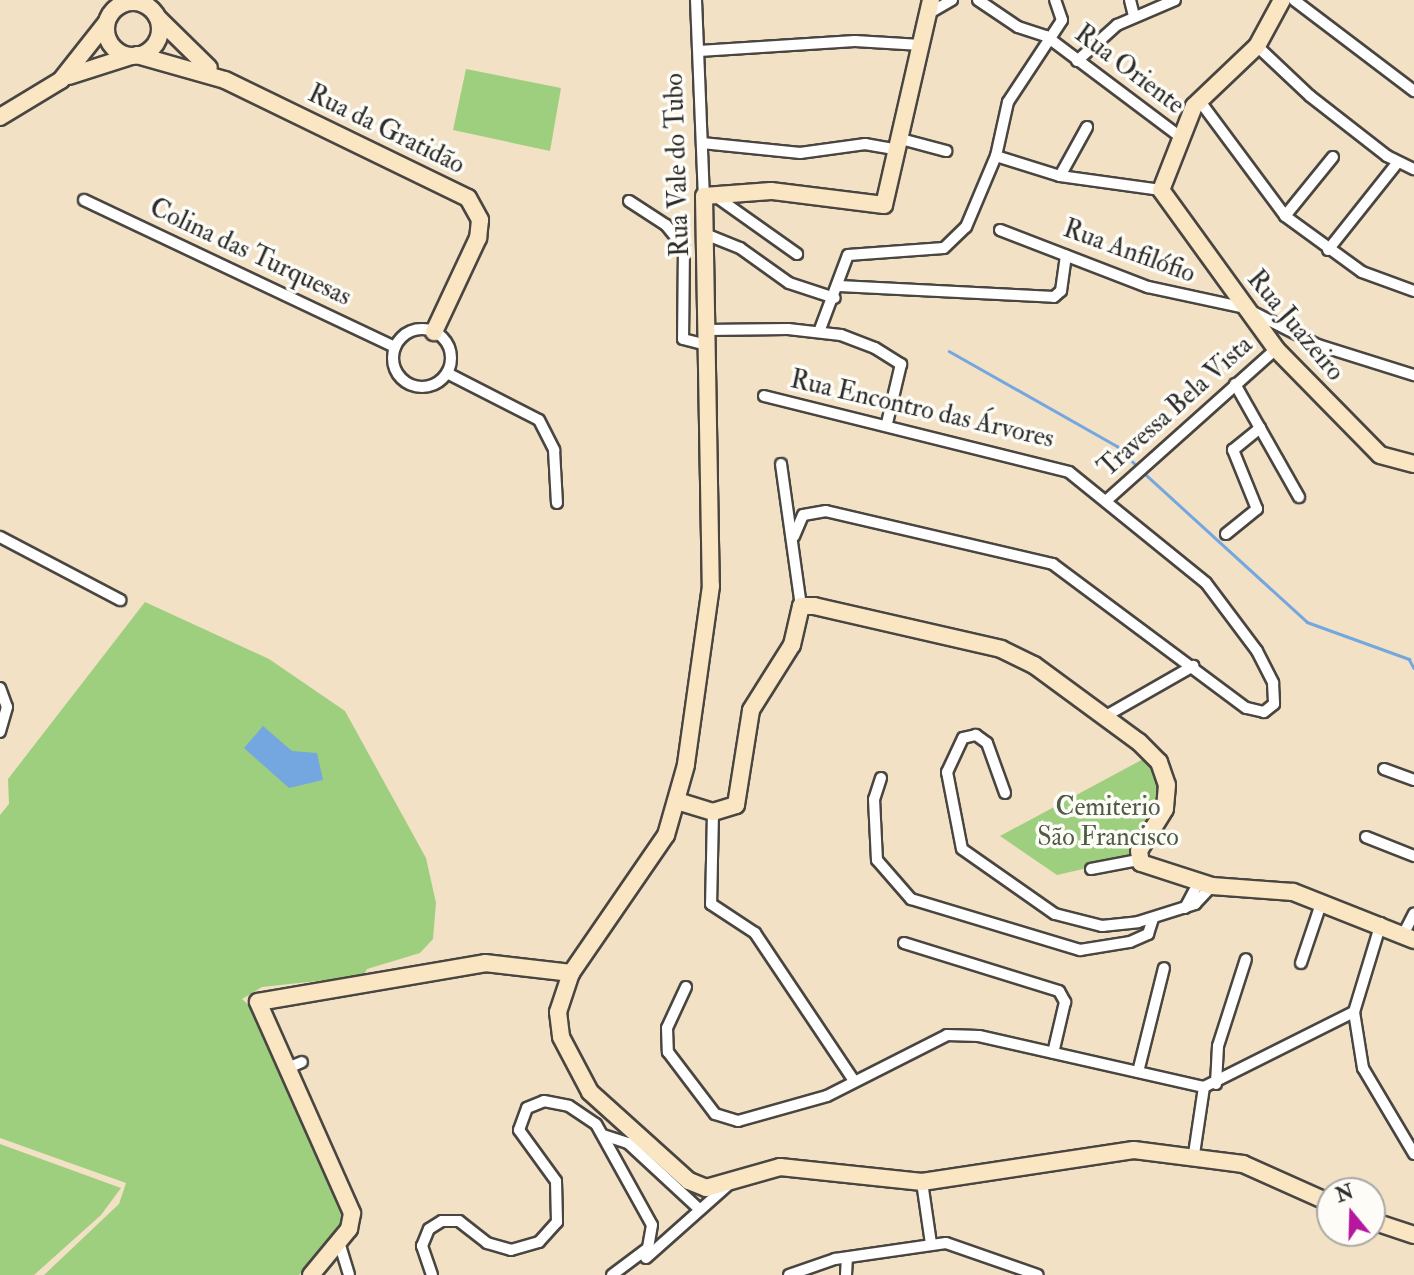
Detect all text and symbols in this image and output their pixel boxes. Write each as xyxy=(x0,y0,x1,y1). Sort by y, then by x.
street label: Rua Oriente xyxy=(1068,19,1190,121)
street label: Rua Vale do Tubo xyxy=(659,73,697,257)
street label: Rua da Gratidão xyxy=(303,79,469,181)
street label: Colina das Turquesas xyxy=(144,193,356,313)
street label: Rua Anfilófio xyxy=(1059,214,1199,290)
street label: Rua Juazeiro xyxy=(1240,264,1350,388)
street label: Travessa Bela Vista xyxy=(1093,330,1259,484)
street label: Rua Encontro das Árvores xyxy=(787,364,1057,456)
park label: Cemiterio São Francisco xyxy=(1037,792,1179,854)
north arrow xyxy=(1316,1177,1386,1247)
text: N xyxy=(1333,1180,1357,1208)

